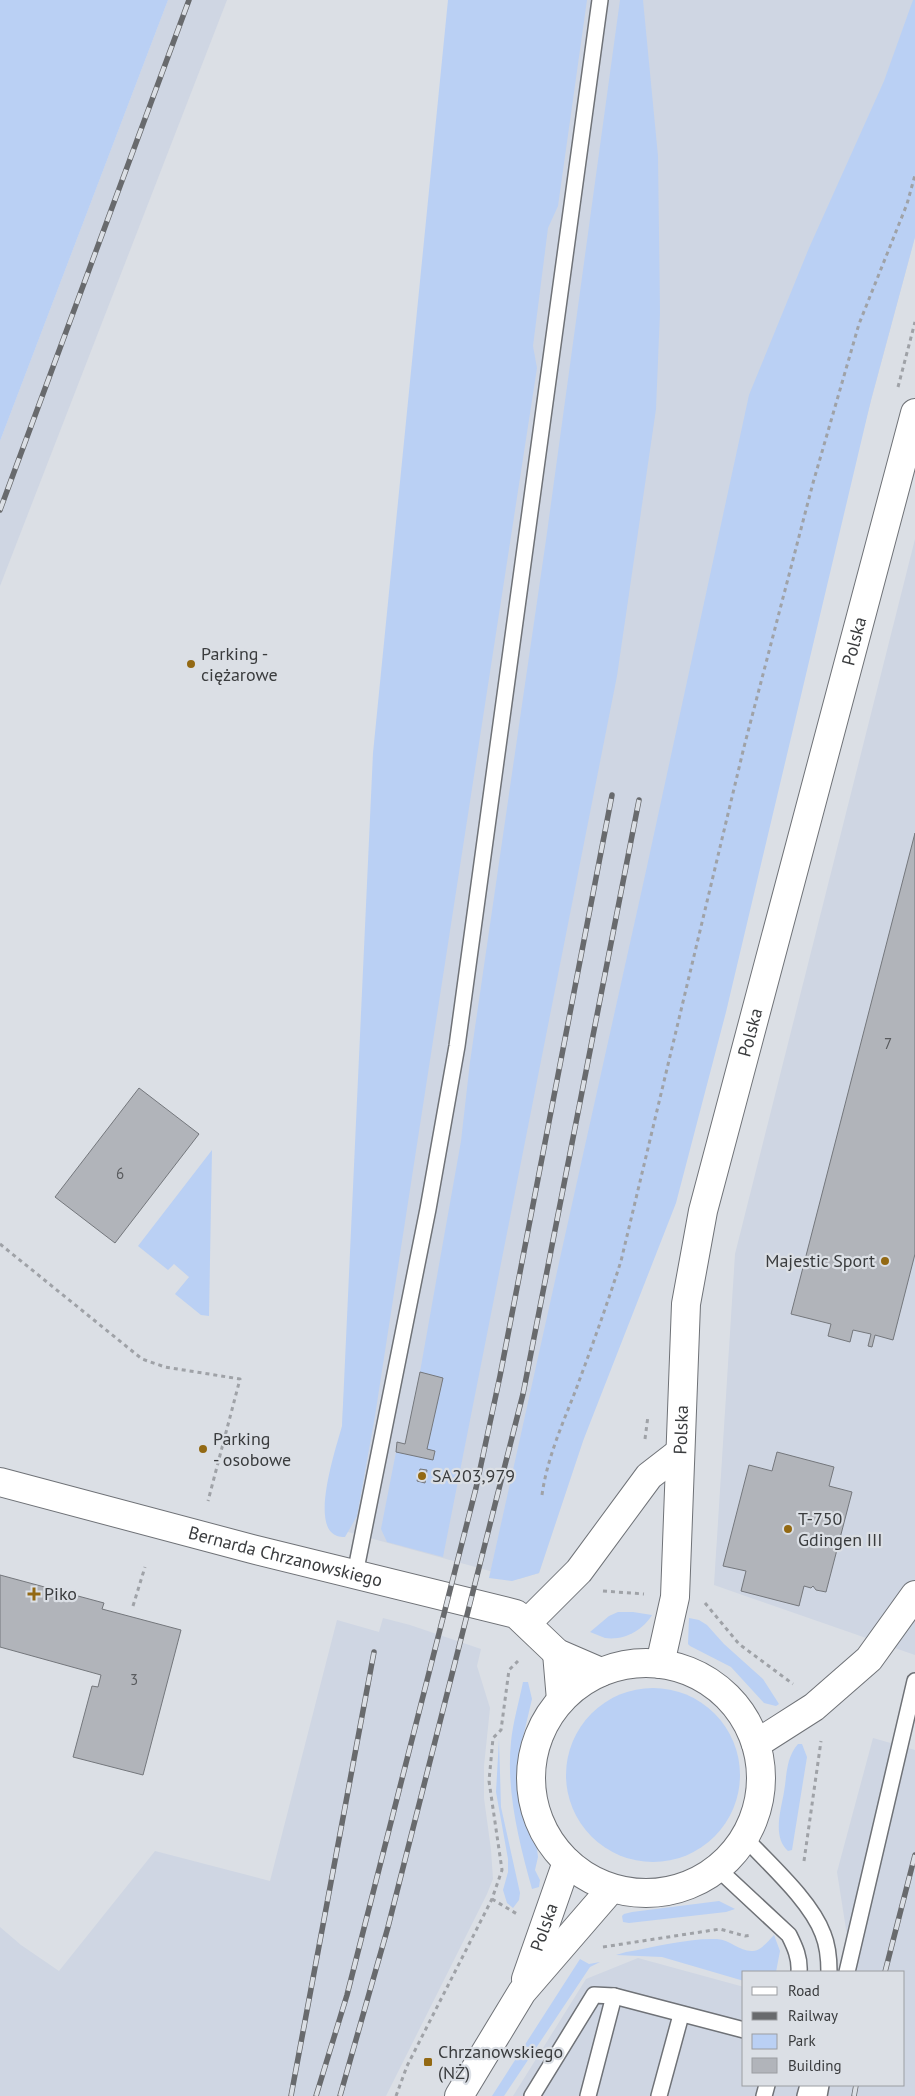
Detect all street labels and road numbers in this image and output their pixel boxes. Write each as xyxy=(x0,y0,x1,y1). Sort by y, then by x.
street label: Polska xyxy=(836,614,871,668)
street label: Polska xyxy=(732,1006,767,1059)
street label: Polska xyxy=(668,1405,693,1455)
street label: Bernarda Chrzanowskiego xyxy=(186,1521,385,1592)
street label: Polska xyxy=(525,1900,563,1954)

